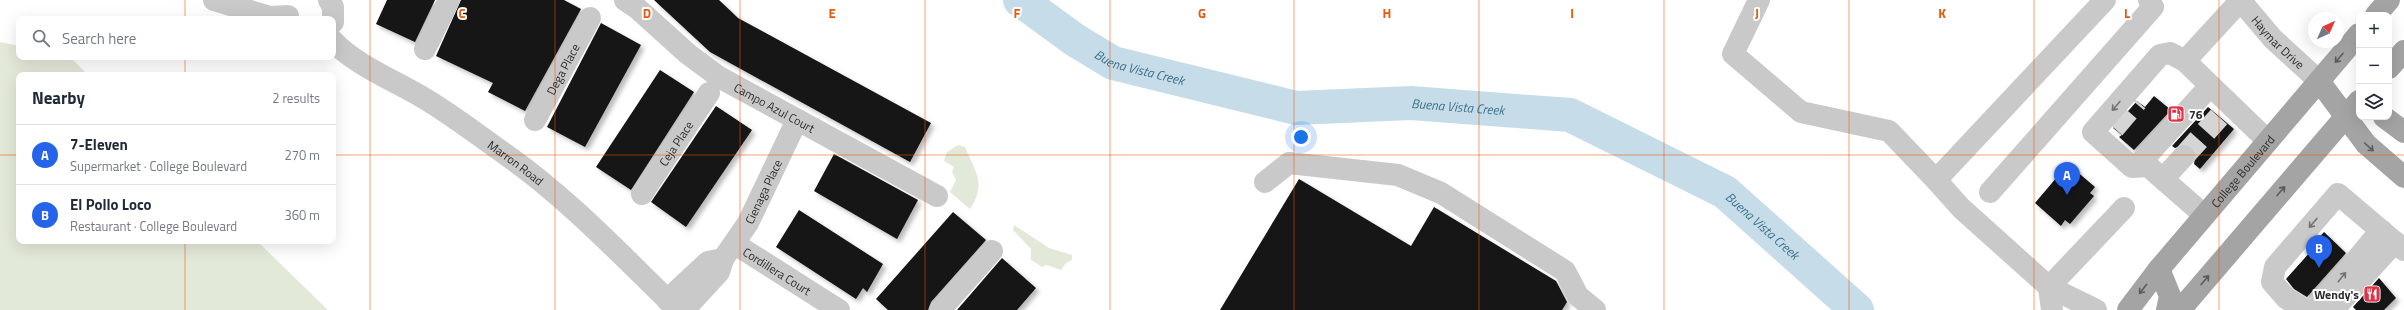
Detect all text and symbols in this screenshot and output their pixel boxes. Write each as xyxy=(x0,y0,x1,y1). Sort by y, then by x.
text: C xyxy=(458,3,466,23)
text: D xyxy=(643,3,651,23)
text: E xyxy=(828,3,836,23)
text: F xyxy=(1014,3,1021,23)
text: G xyxy=(1198,3,1206,23)
text: H xyxy=(1383,3,1391,23)
text: I xyxy=(1570,3,1574,23)
text: J xyxy=(1755,3,1759,23)
text: K xyxy=(1938,3,1946,23)
text: L xyxy=(2124,3,2130,23)
street label: Haymar Drive xyxy=(2247,11,2309,73)
north arrow xyxy=(2308,12,2344,48)
map controls xyxy=(2356,12,2392,120)
button: + xyxy=(2356,12,2392,48)
search box xyxy=(16,16,336,60)
icon: search xyxy=(30,27,52,49)
text: Search here xyxy=(62,27,136,50)
street label: Dega Place xyxy=(541,40,584,98)
water label: Buena Vista Creek xyxy=(1091,44,1189,91)
button: − xyxy=(2356,48,2392,84)
one-way arrow xyxy=(2334,53,2343,63)
street label: Campo Azul Court xyxy=(731,77,819,138)
button: layers xyxy=(2356,84,2392,120)
text: Nearby xyxy=(32,85,85,111)
text: 2 results xyxy=(272,88,320,108)
water label: Buena Vista Creek xyxy=(1411,93,1507,120)
one-way arrow xyxy=(2111,101,2120,111)
fuel station icon: 76 xyxy=(2166,104,2186,124)
place label: 76 xyxy=(2189,105,2203,124)
street label: Ceja Place xyxy=(654,117,698,170)
your location xyxy=(1291,127,1311,147)
street label: College Boulevard xyxy=(2206,131,2279,212)
text: 7-Eleven xyxy=(70,133,128,156)
street label: Marron Road xyxy=(484,135,548,190)
one-way arrow xyxy=(2364,143,2375,152)
text: A xyxy=(41,145,49,165)
text: 270 m xyxy=(284,145,320,165)
text: Supermarket · College Boulevard xyxy=(70,156,247,176)
street label: Cienaga Place xyxy=(739,156,787,227)
pin: A xyxy=(2054,162,2080,195)
one-way arrow xyxy=(2276,186,2285,196)
water label: Buena Vista Creek xyxy=(1721,187,1806,266)
text: El Pollo Loco xyxy=(70,193,152,216)
text: B xyxy=(41,205,49,225)
text: 360 m xyxy=(284,205,320,225)
text: Restaurant · College Boulevard xyxy=(70,216,237,236)
one-way arrow xyxy=(2308,218,2317,229)
pin: B xyxy=(2306,235,2332,268)
street label: Cordillera Court xyxy=(739,242,816,300)
one-way arrow xyxy=(2338,272,2347,282)
one-way arrow xyxy=(2200,274,2209,285)
one-way arrow xyxy=(2139,283,2147,294)
restaurant icon: Wendy's xyxy=(2362,284,2382,304)
place label: Wendy's xyxy=(2314,285,2359,304)

